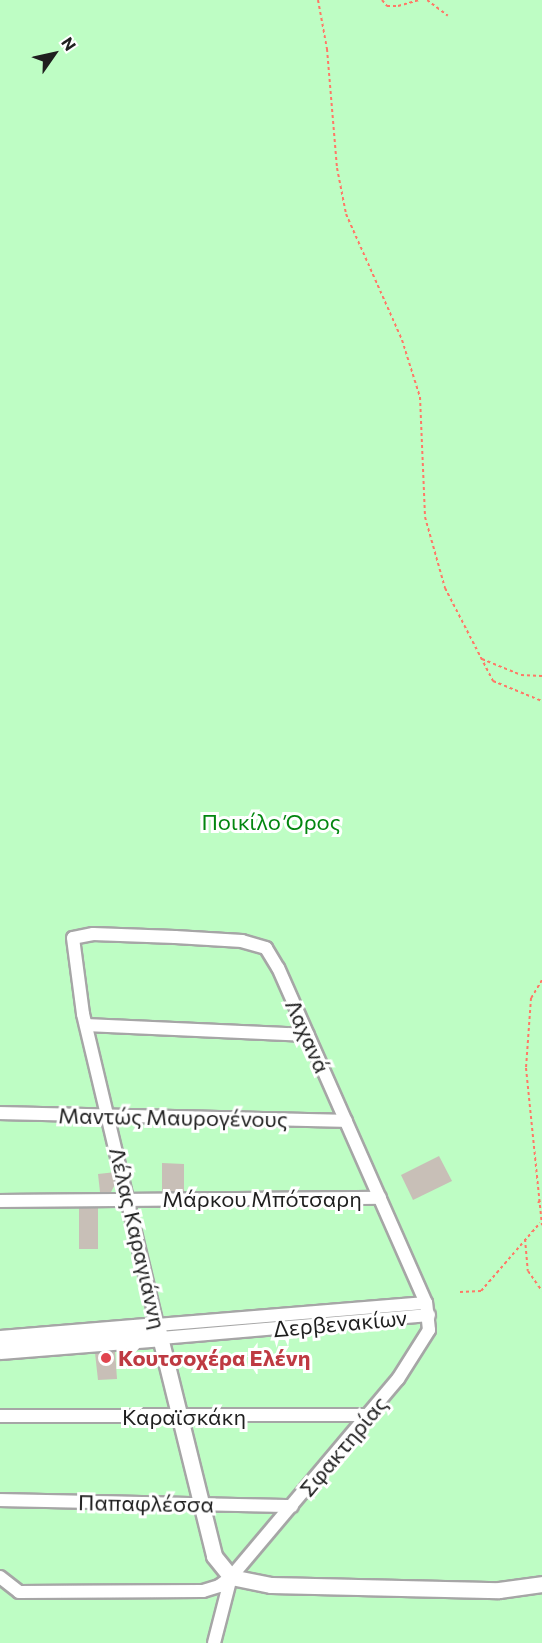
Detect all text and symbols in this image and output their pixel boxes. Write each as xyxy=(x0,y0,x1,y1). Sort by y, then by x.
north arrow xyxy=(24,24,84,84)
text: N xyxy=(58,33,81,54)
park label: Ποικίλο Όρος xyxy=(201,809,341,835)
street label: Λαχανά xyxy=(280,995,336,1077)
street label: Μαντώς Μαυρογένους xyxy=(58,1102,288,1132)
street label: Λέλας Καραγιάννη xyxy=(104,1145,172,1331)
street label: Μάρκου Μπότσαρη xyxy=(162,1186,362,1212)
street label: Δερβενακίων xyxy=(272,1304,408,1342)
place label: Κουτσοχέρα Ελένη xyxy=(118,1345,310,1371)
marker: Κουτσοχέρα Ελένη xyxy=(99,1351,113,1365)
street label: Σφακτηρίας xyxy=(294,1391,392,1501)
street label: Καραϊσκάκη xyxy=(122,1404,246,1430)
street label: Παπαφλέσσα xyxy=(78,1489,214,1517)

